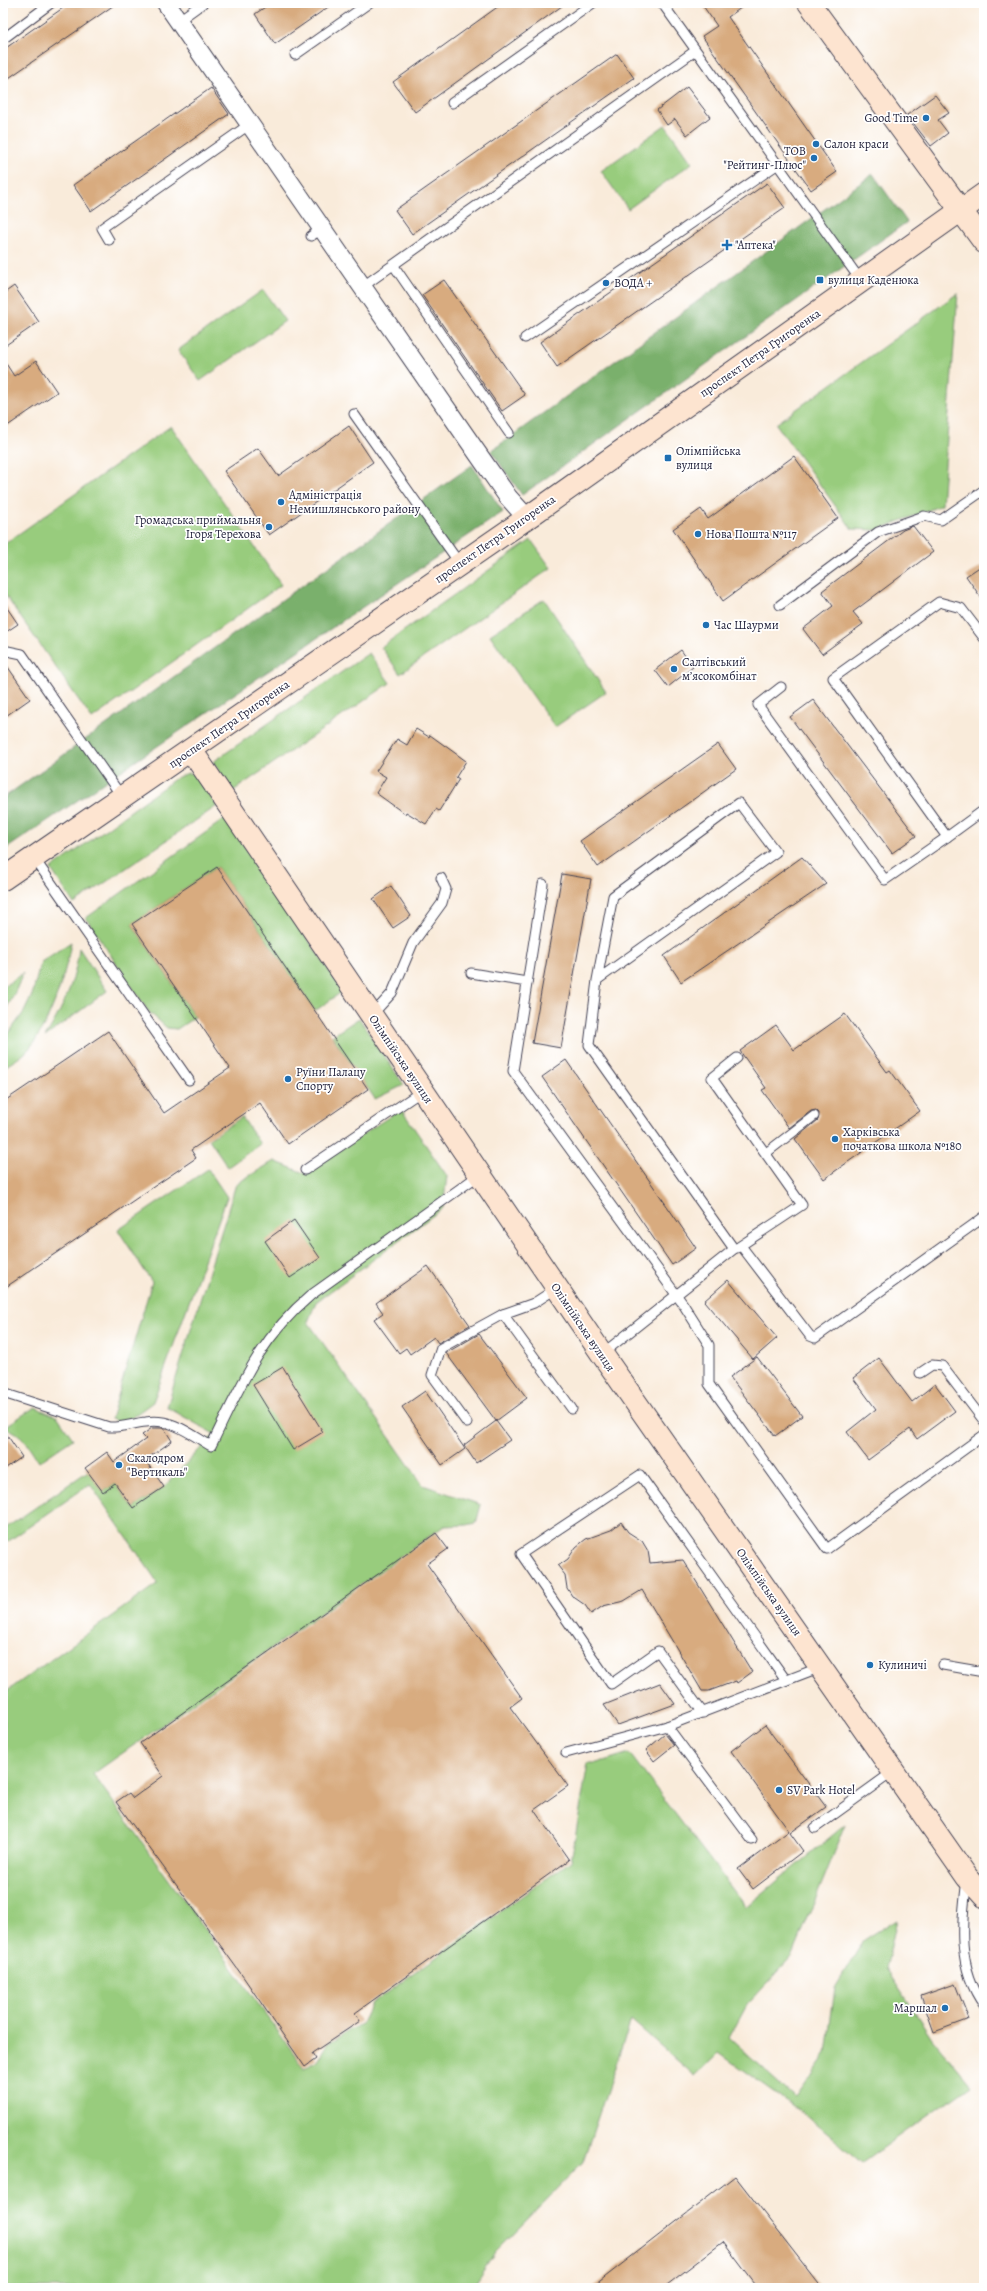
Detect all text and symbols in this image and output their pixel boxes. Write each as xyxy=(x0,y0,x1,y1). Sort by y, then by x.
place label: Good Time xyxy=(865,110,918,126)
marker: Good Time xyxy=(921,113,931,123)
place label: Салон краси xyxy=(824,136,889,152)
marker: Салон краси xyxy=(811,139,821,149)
place label: ТОВ "Рейтинг-Плюс" xyxy=(723,143,806,173)
marker: ТОВ "Рейтинг-Плюс" xyxy=(809,153,819,163)
place label: "Аптека" xyxy=(735,237,776,253)
marker: "Аптека" xyxy=(722,240,732,250)
place label: вулиця Каденюка xyxy=(828,272,919,288)
place label: ВОДА + xyxy=(614,275,652,291)
marker: вулиця Каденюка xyxy=(815,275,825,285)
marker: ВОДА + xyxy=(601,278,611,288)
street label: проспект Петра Григоренка xyxy=(696,305,824,401)
place label: Олімпійська вулиця xyxy=(676,443,741,473)
marker: Олімпійська вулиця xyxy=(663,453,673,463)
place label: Адміністрація Немишлянського району xyxy=(288,487,421,517)
street label: проспект Петра Григоренка xyxy=(431,491,559,587)
marker: Адміністрація Немишлянського району xyxy=(276,497,286,507)
place label: Громадська приймальня Ігоря Терехова xyxy=(135,512,261,542)
marker: Громадська приймальня Ігоря Терехова xyxy=(264,522,274,532)
place label: Нова Пошта №117 xyxy=(706,526,798,542)
marker: Нова Пошта №117 xyxy=(693,529,703,539)
place label: Час Шаурми xyxy=(714,617,779,633)
marker: Час Шаурми xyxy=(701,620,711,630)
place label: Салтівський мʼясокомбінат xyxy=(682,654,757,684)
marker: Салтівський мʼясокомбінат xyxy=(669,664,679,674)
street label: проспект Петра Григоренка xyxy=(165,676,293,772)
street label: Олімпійська вулиця xyxy=(365,1011,437,1107)
place label: Руїни Палацу Спорту xyxy=(296,1064,366,1094)
marker: Руїни Палацу Спорту xyxy=(283,1074,293,1084)
place label: Харківська початкова школа №180 xyxy=(843,1124,962,1154)
marker: Харківська початкова школа №180 xyxy=(830,1134,840,1144)
street label: Олімпійська вулиця xyxy=(547,1279,619,1375)
place label: Скалодром "Вертикаль" xyxy=(127,1450,188,1480)
marker: Скалодром "Вертикаль" xyxy=(114,1460,124,1470)
street label: Олімпійська вулиця xyxy=(733,1545,805,1639)
place label: Кулиничі xyxy=(878,1657,927,1673)
marker: Кулиничі xyxy=(865,1660,875,1670)
place label: SV Park Hotel xyxy=(787,1782,855,1798)
marker: SV Park Hotel xyxy=(774,1785,784,1795)
place label: Маршал xyxy=(894,2000,937,2016)
marker: Маршал xyxy=(940,2003,950,2013)

